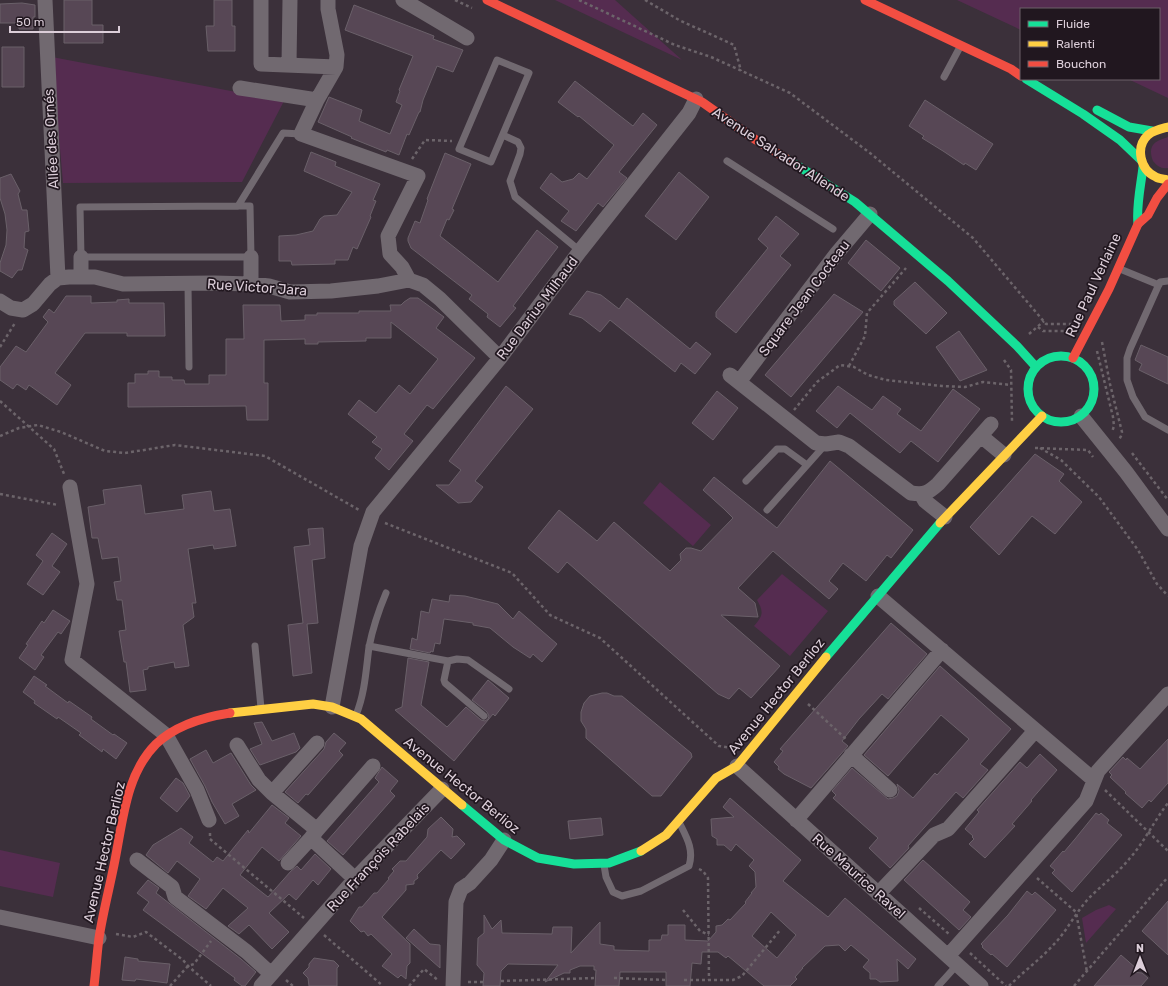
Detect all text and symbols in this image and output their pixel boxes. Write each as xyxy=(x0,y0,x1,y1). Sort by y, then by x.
scale bar xyxy=(10,8,119,34)
legend xyxy=(1020,8,1160,80)
text: 50 m xyxy=(16,15,44,29)
text: Fluide xyxy=(1056,17,1090,31)
text: Ralenti xyxy=(1056,37,1095,51)
text: Bouchon xyxy=(1056,57,1106,71)
street label: Allée des Ornés xyxy=(40,88,63,189)
street label: Avenue Salvador Allende xyxy=(709,104,853,205)
street label: Rue Paul Verlaine xyxy=(1062,230,1125,340)
street label: Square Jean Cocteau xyxy=(755,237,853,360)
street label: Rue Darius Milhaud xyxy=(493,253,582,363)
street label: Rue Victor Jara xyxy=(206,276,308,299)
street label: Avenue Hector Berlioz xyxy=(724,635,828,758)
street label: Avenue Hector Berlioz xyxy=(400,733,523,837)
street label: Avenue Hector Berlioz xyxy=(80,780,129,924)
street label: Rue François Rabelais xyxy=(323,799,433,915)
street label: Rue Maurice Ravel xyxy=(809,830,909,923)
north arrow xyxy=(1120,938,1160,978)
text: N xyxy=(1136,942,1144,955)

